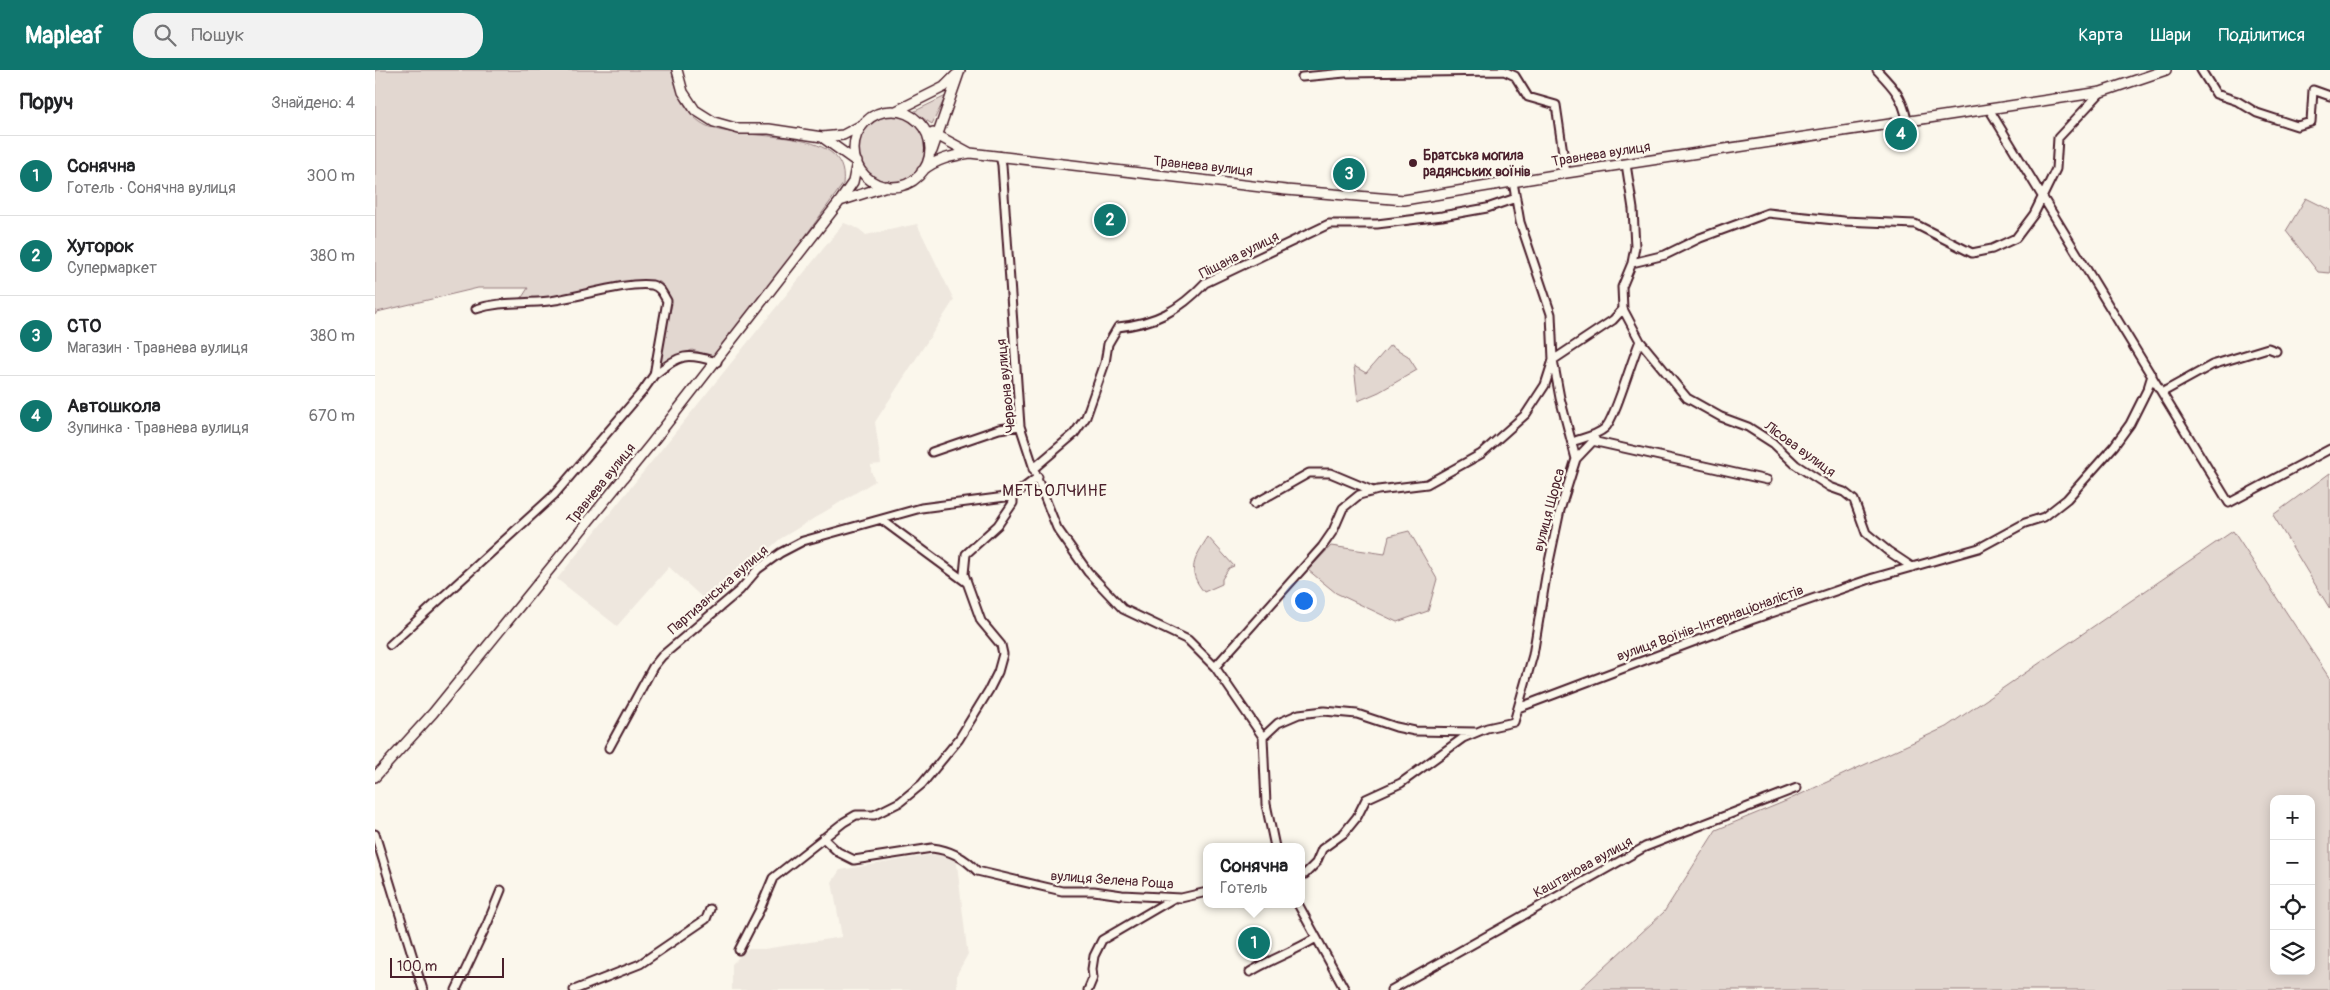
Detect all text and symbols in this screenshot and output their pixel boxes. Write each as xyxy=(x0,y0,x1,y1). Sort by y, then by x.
search box xyxy=(133,13,483,58)
text: Mapleaf xyxy=(25,21,103,50)
icon: search xyxy=(151,21,179,49)
text: Пошук xyxy=(191,23,244,47)
text: Карта xyxy=(2078,24,2123,47)
text: Шари xyxy=(2151,24,2190,47)
text: Поділитися xyxy=(2218,24,2305,47)
text: Поруч xyxy=(20,89,73,116)
text: Знайдено: 4 xyxy=(271,93,355,113)
pin: 4 xyxy=(1885,115,1917,153)
street label: Травнева вулиця xyxy=(1550,138,1652,170)
place label: Братська могила радянських воїнів xyxy=(1423,147,1531,180)
street label: Травнева вулиця xyxy=(1152,152,1254,180)
text: Сонячна xyxy=(67,154,135,178)
pin: 3 xyxy=(1333,155,1365,193)
marker: Братська могила радянських воїнів xyxy=(1407,157,1419,169)
text: 1 xyxy=(33,166,39,186)
text: 300 m xyxy=(307,166,355,186)
text: Готель · Сонячна вулиця xyxy=(67,178,236,198)
pin: 2 xyxy=(1094,201,1126,239)
street label: Піщана вулиця xyxy=(1196,228,1282,282)
text: Хуторок xyxy=(67,234,134,258)
text: 2 xyxy=(32,246,40,266)
text: 380 m xyxy=(309,246,355,266)
text: Супермаркет xyxy=(67,258,157,278)
text: СТО xyxy=(67,314,101,338)
text: 3 xyxy=(32,326,40,346)
text: 380 m xyxy=(309,326,355,346)
text: Магазин · Травнева вулиця xyxy=(67,338,248,358)
street label: Червона вулиця xyxy=(993,338,1019,434)
text: Автошкола xyxy=(67,394,161,418)
text: 4 xyxy=(31,406,41,426)
text: 670 m xyxy=(309,406,355,426)
street label: Лісова вулиця xyxy=(1760,417,1839,480)
text: Зупинка · Травнева вулиця xyxy=(67,418,249,438)
street label: Травнева вулиця xyxy=(563,440,639,528)
street label: вулиця Щорса xyxy=(1530,467,1568,553)
district label: МЕТЬОЛЧИНЕ xyxy=(1002,481,1108,501)
street label: Партизанська вулиця xyxy=(664,542,772,638)
street label: вулиця Воїнів-Інтернаціоналістів xyxy=(1614,581,1806,665)
your location xyxy=(1291,588,1317,614)
map controls xyxy=(2270,795,2315,975)
button: + xyxy=(2270,795,2315,840)
street label: Каштанова вулиця xyxy=(1530,833,1636,901)
button: − xyxy=(2270,840,2315,885)
popup xyxy=(1203,843,1305,908)
text: Сонячна xyxy=(1220,854,1288,878)
street label: вулиця Зелена Роща xyxy=(1050,867,1174,893)
text: Готель xyxy=(1220,878,1268,898)
button: locate xyxy=(2270,885,2315,930)
pin: 1 xyxy=(1238,924,1270,962)
button: layers xyxy=(2270,930,2315,975)
scale bar xyxy=(390,955,504,978)
text: 100 m xyxy=(397,958,437,975)

